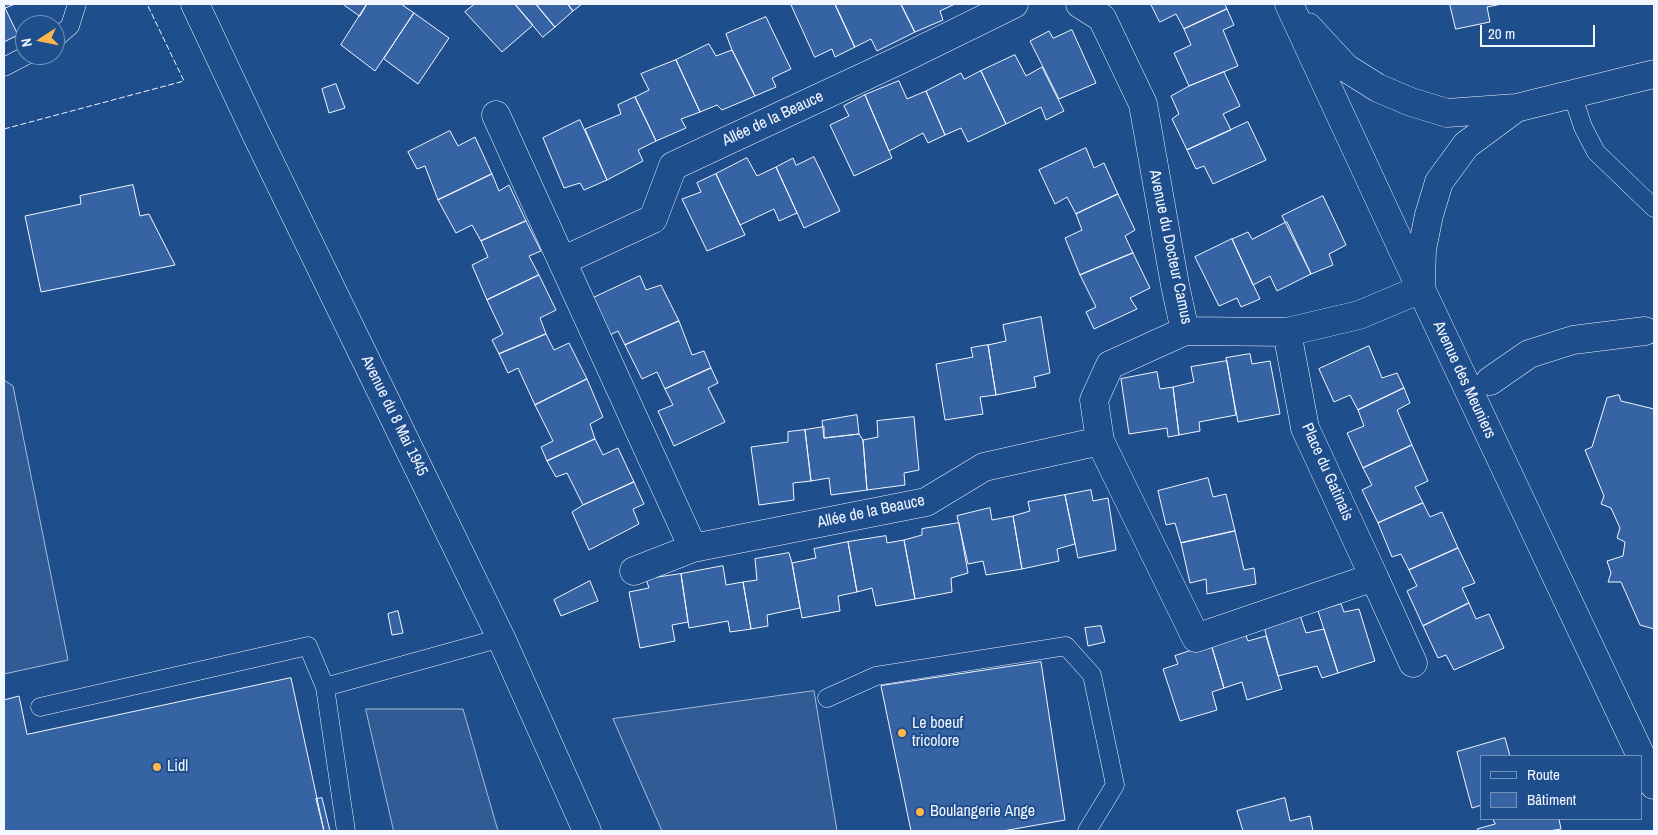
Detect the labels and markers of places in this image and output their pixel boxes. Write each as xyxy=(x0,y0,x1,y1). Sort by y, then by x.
place label: Le boeuf tricolore xyxy=(912,714,963,752)
marker: Le boeuf tricolore xyxy=(896,727,908,739)
place label: Lidl xyxy=(167,757,188,777)
marker: Lidl xyxy=(151,761,163,773)
place label: Boulangerie Ange xyxy=(930,802,1035,822)
marker: Boulangerie Ange xyxy=(914,806,926,818)

